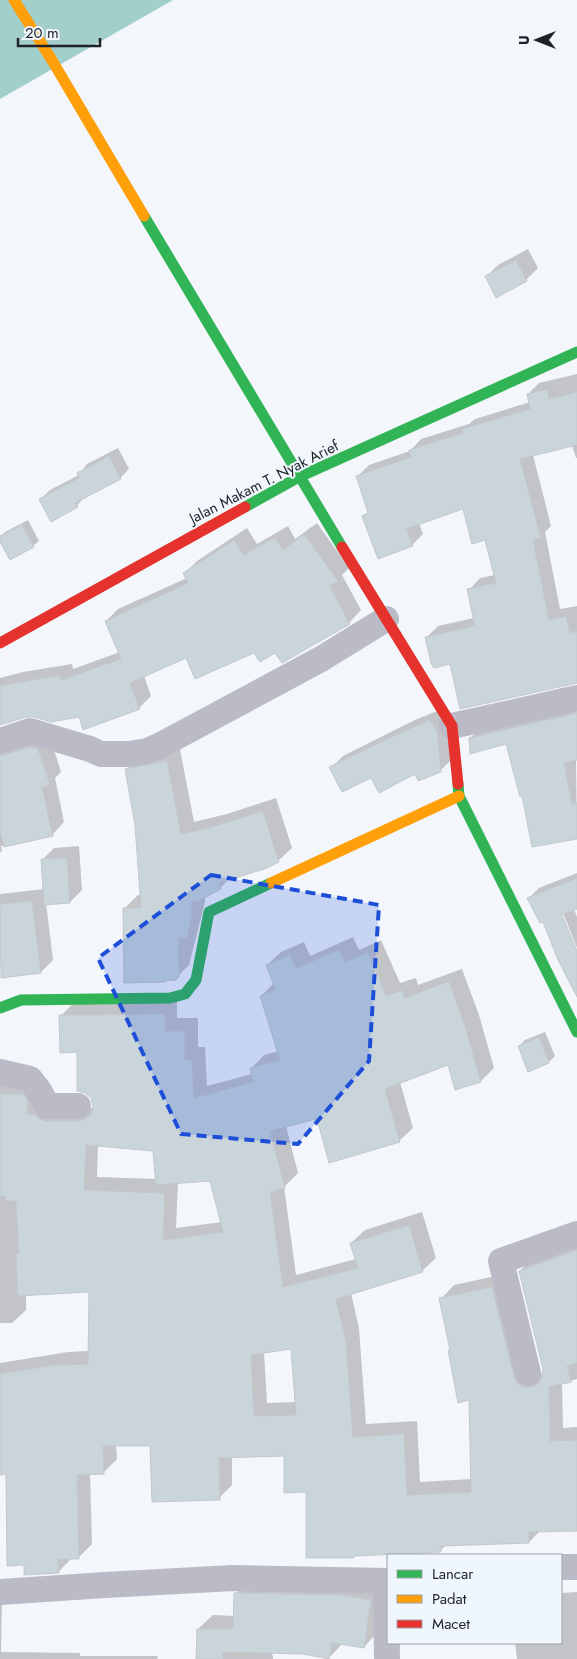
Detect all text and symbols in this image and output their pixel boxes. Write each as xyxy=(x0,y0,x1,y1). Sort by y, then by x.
scale bar xyxy=(18,15,100,47)
north arrow xyxy=(512,15,562,65)
text: 20 m xyxy=(25,22,59,44)
text: U xyxy=(514,35,534,45)
street label: Jalan Makam T. Nyak Arief xyxy=(184,434,343,530)
legend xyxy=(387,1554,562,1644)
text: Lancar xyxy=(432,1563,474,1585)
text: Padat xyxy=(432,1588,467,1610)
text: Macet xyxy=(432,1613,470,1635)

